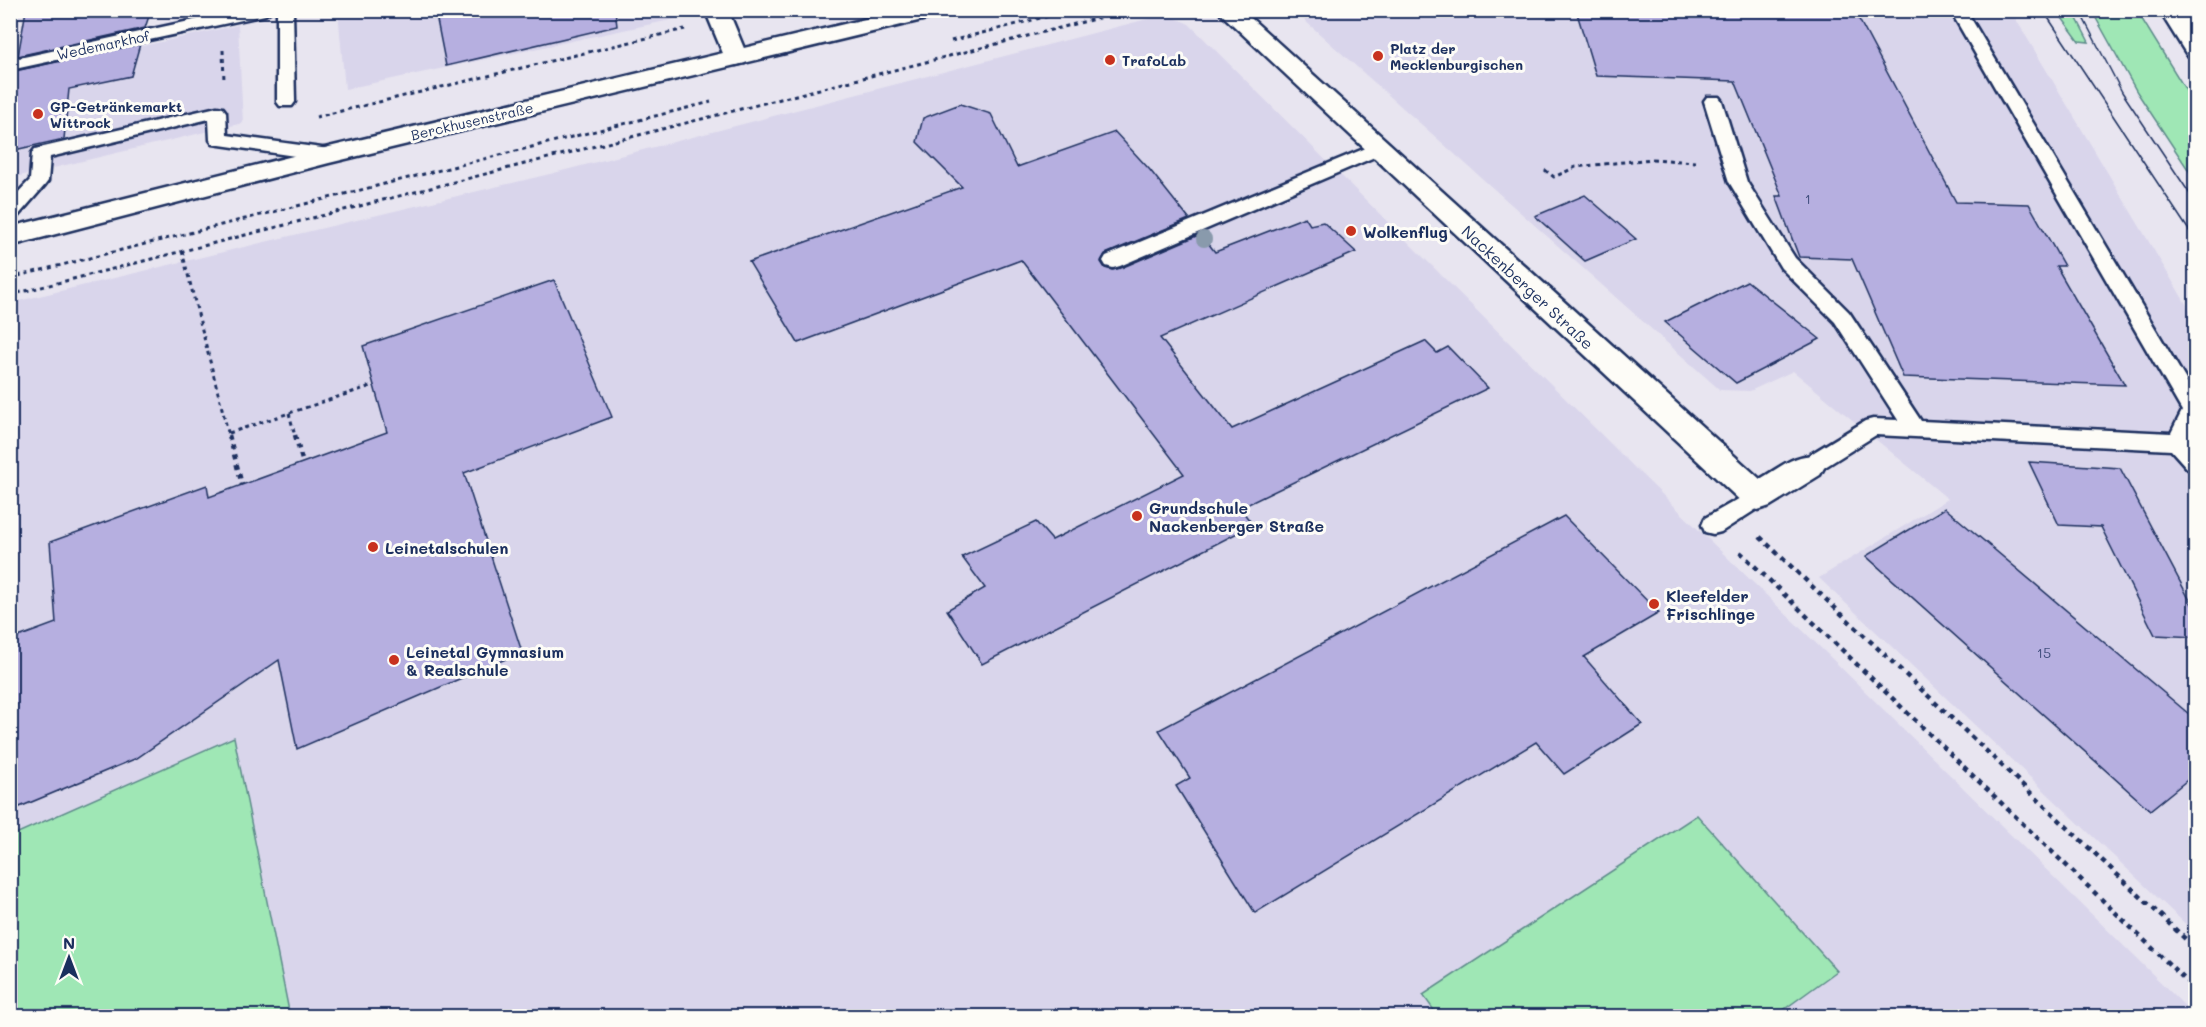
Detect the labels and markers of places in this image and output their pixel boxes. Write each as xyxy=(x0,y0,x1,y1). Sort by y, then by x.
place label: Platz der Mecklenburgischen xyxy=(1390,39,1523,74)
marker: Platz der Mecklenburgischen xyxy=(1371,49,1385,63)
place label: TrafoLab xyxy=(1122,51,1186,70)
marker: TrafoLab xyxy=(1103,53,1117,67)
place label: GP-Getränkemarkt Wittrock xyxy=(50,97,182,132)
marker: GP-Getränkemarkt Wittrock xyxy=(31,107,45,121)
place label: Wolkenflug xyxy=(1363,221,1448,242)
marker: Wolkenflug xyxy=(1344,224,1358,238)
place label: Grundschule Nackenberger Straße xyxy=(1149,497,1324,536)
marker: Grundschule Nackenberger Straße xyxy=(1130,509,1144,523)
place label: Leinetalschulen xyxy=(385,537,508,558)
marker: Leinetalschulen xyxy=(366,540,380,554)
place label: Kleefelder Frischlinge xyxy=(1666,585,1755,624)
marker: Kleefelder Frischlinge xyxy=(1647,597,1661,611)
place label: Leinetal Gymnasium & Realschule xyxy=(406,641,564,680)
marker: Leinetal Gymnasium & Realschule xyxy=(387,653,401,667)

